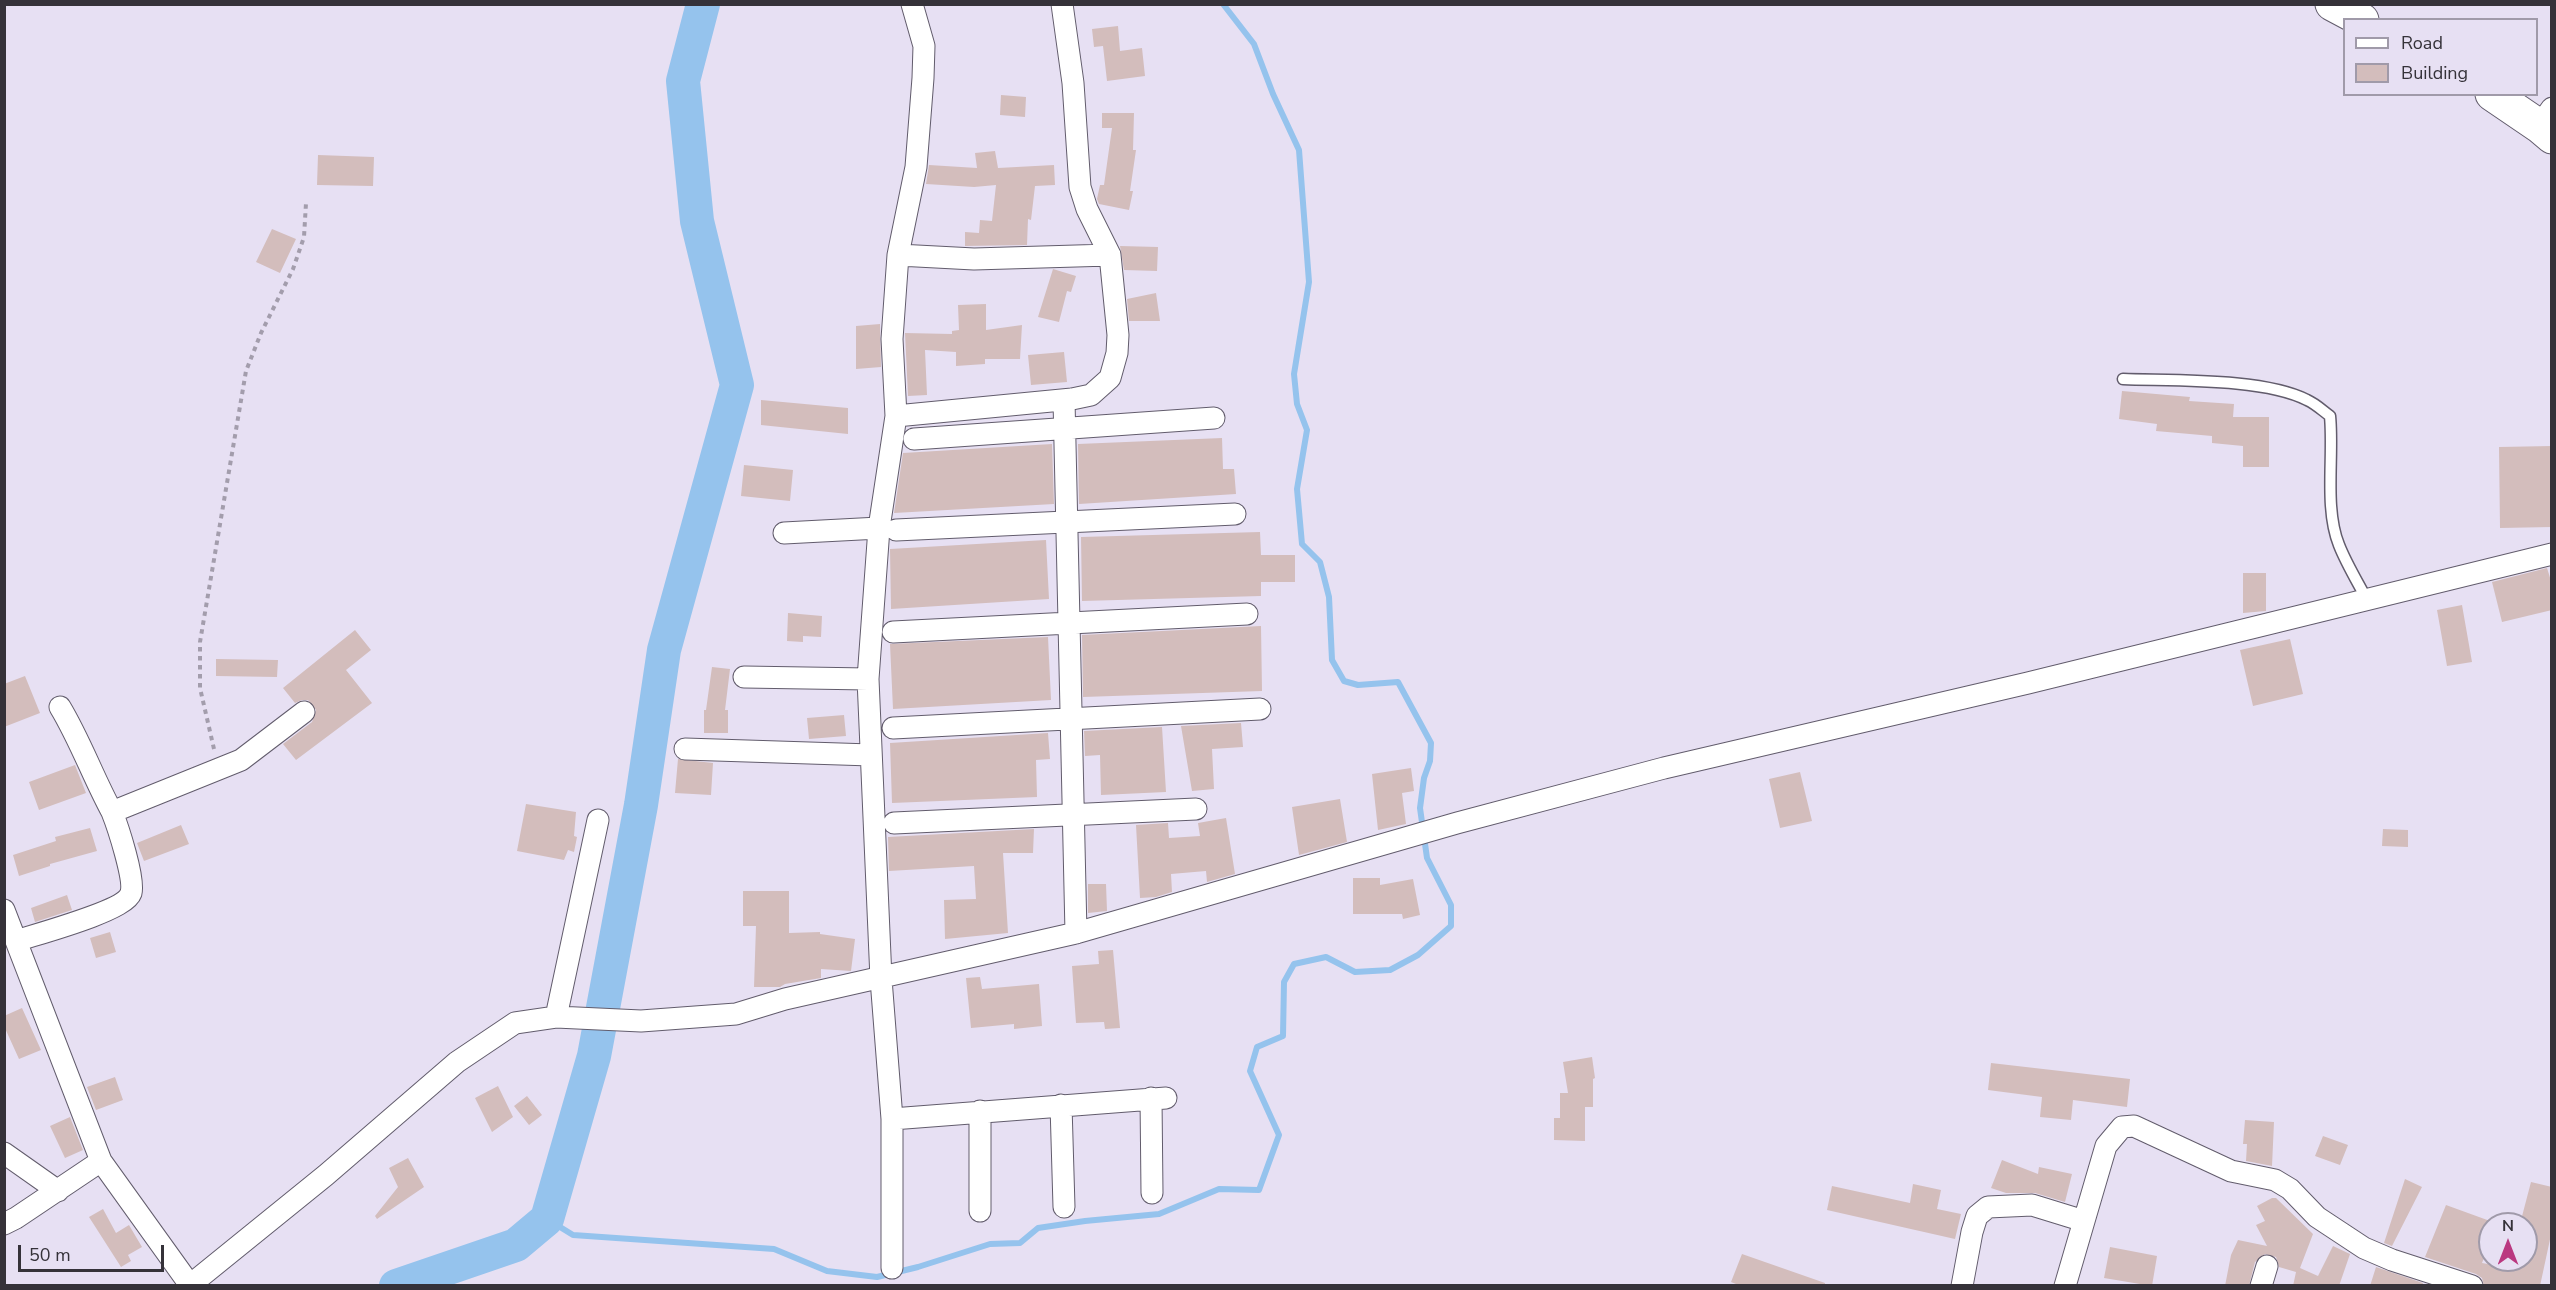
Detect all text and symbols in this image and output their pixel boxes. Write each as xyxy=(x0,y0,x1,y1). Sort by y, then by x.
legend xyxy=(2343,18,2538,96)
text: Road xyxy=(2401,31,2443,55)
text: Building xyxy=(2401,61,2468,85)
north arrow xyxy=(2478,1212,2538,1272)
text: N xyxy=(2502,1215,2514,1237)
scale bar xyxy=(21,1233,166,1271)
text: 50 m xyxy=(29,1243,71,1267)

